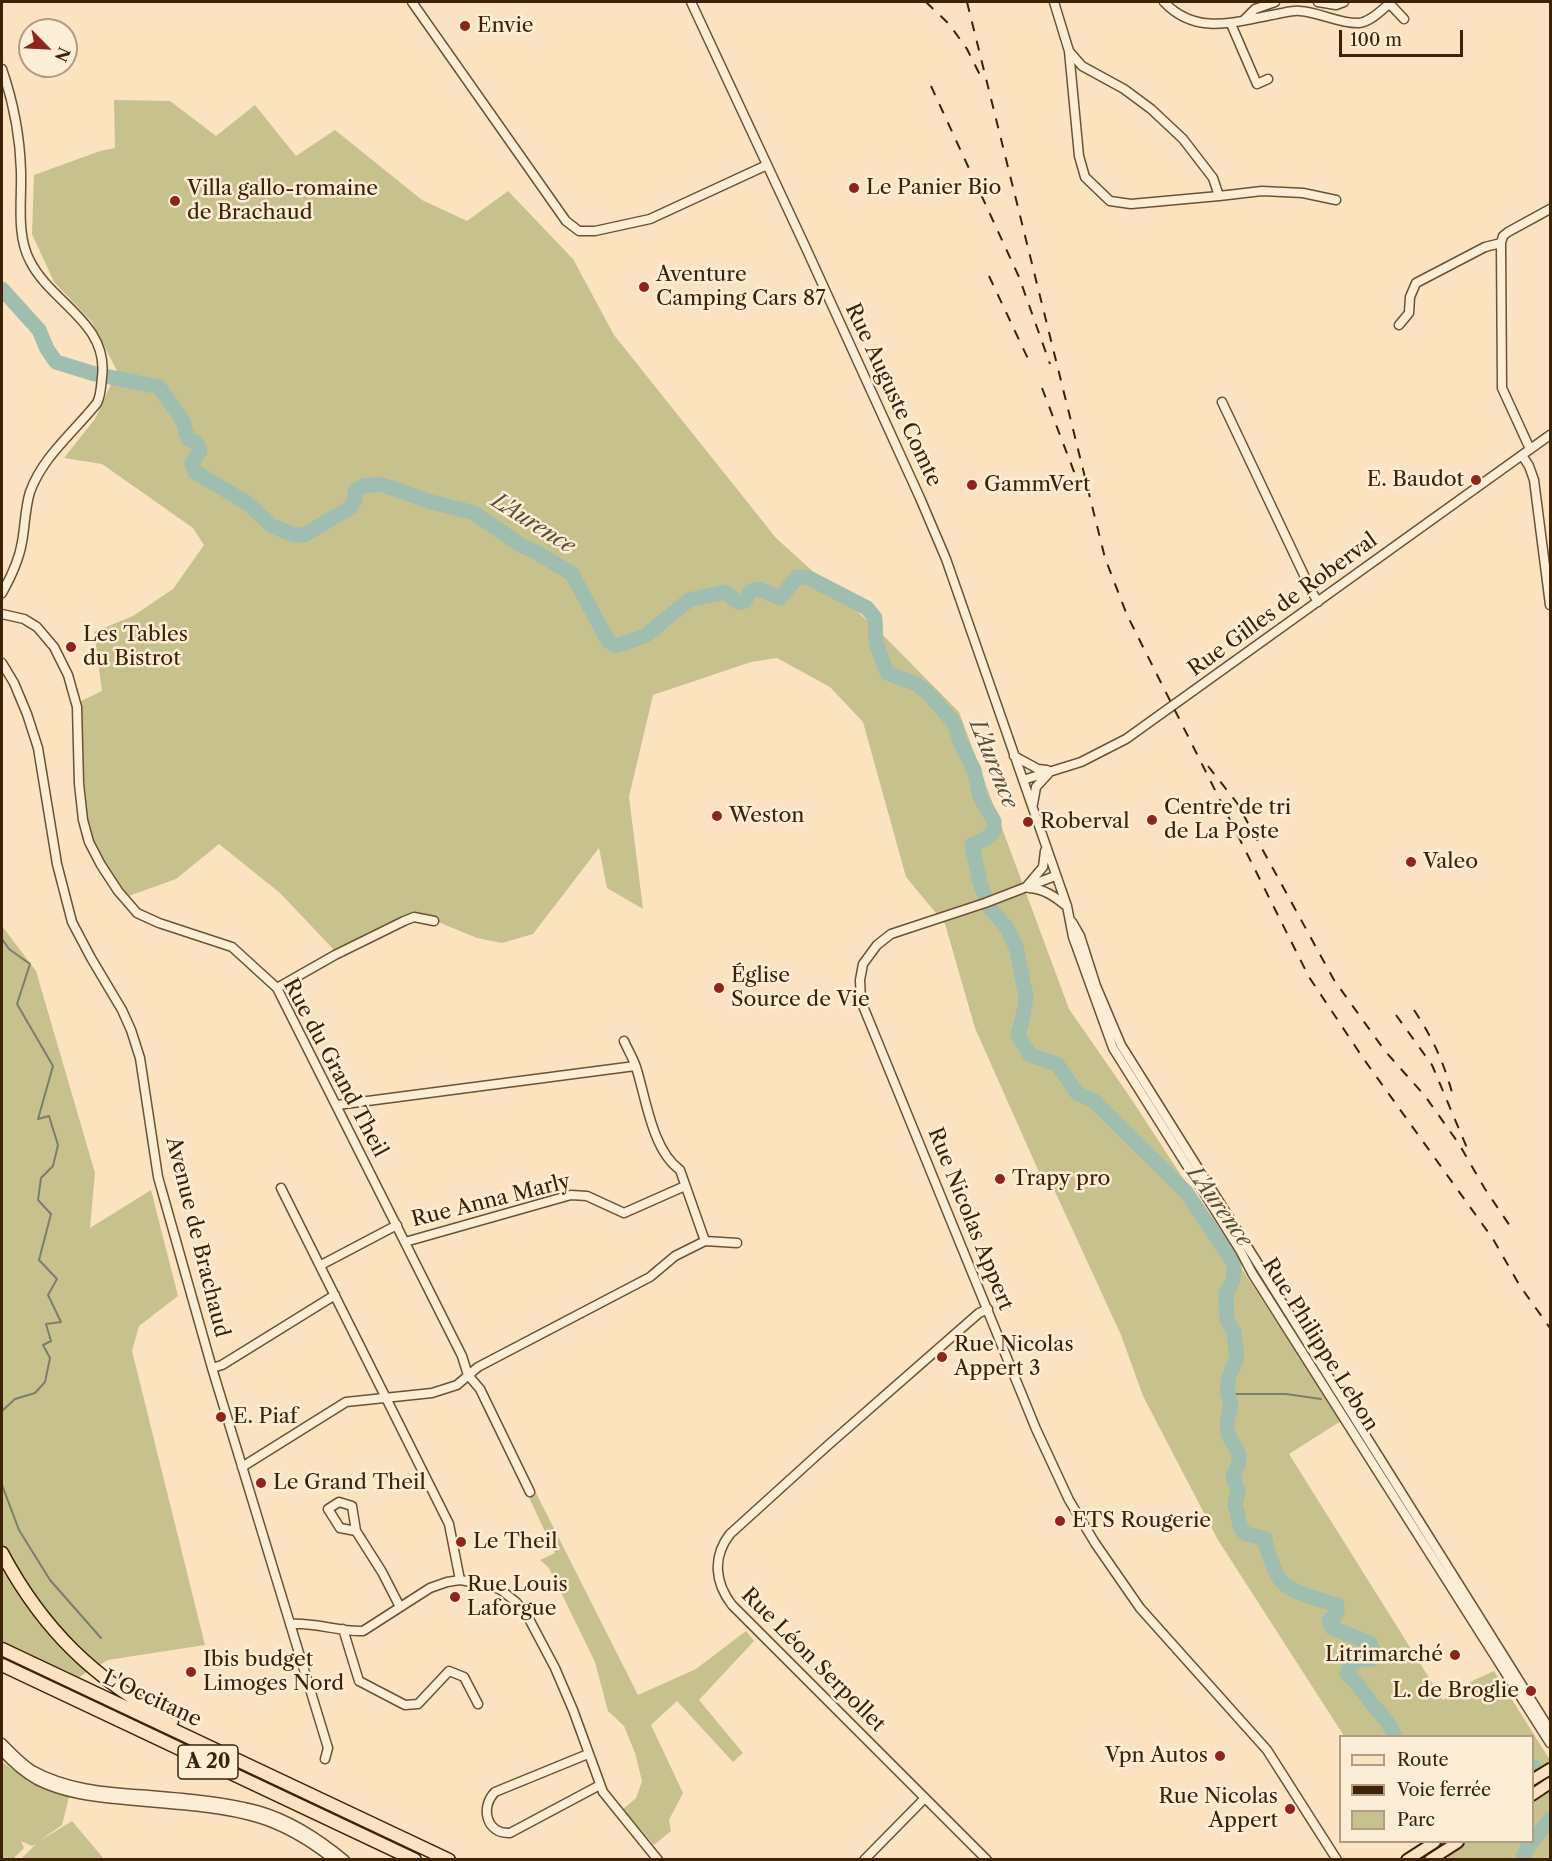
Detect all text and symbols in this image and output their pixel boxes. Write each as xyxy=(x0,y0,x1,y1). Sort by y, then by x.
place label: Envie xyxy=(477,13,534,39)
north arrow xyxy=(18,18,78,78)
scale bar xyxy=(1342,18,1466,56)
marker: Envie xyxy=(458,19,472,33)
text: 100 m xyxy=(1350,29,1402,51)
text: N xyxy=(51,44,75,65)
place label: Le Panier Bio xyxy=(866,175,1001,201)
place label: Villa gallo-romaine de Brachaud xyxy=(187,176,378,226)
marker: Le Panier Bio xyxy=(847,181,861,195)
marker: Villa gallo-romaine de Brachaud xyxy=(168,194,182,208)
place label: Aventure Camping Cars 87 xyxy=(656,262,826,312)
marker: Aventure Camping Cars 87 xyxy=(637,280,651,294)
street label: Rue Auguste Comte xyxy=(839,299,947,491)
place label: E. Baudot xyxy=(1367,467,1464,493)
place label: GammVert xyxy=(984,472,1090,498)
marker: E. Baudot xyxy=(1469,473,1483,487)
marker: GammVert xyxy=(965,478,979,492)
water label: L'Aurence xyxy=(486,488,580,560)
street label: Rue Gilles de Roberval xyxy=(1184,528,1382,682)
place label: Les Tables du Bistrot xyxy=(83,622,188,672)
marker: Les Tables du Bistrot xyxy=(64,640,78,654)
water label: L'Aurence xyxy=(963,716,1023,812)
place label: Centre de tri de La Poste xyxy=(1164,795,1291,845)
place label: Weston xyxy=(729,803,804,829)
marker: Weston xyxy=(710,809,724,823)
place label: Roberval xyxy=(1040,809,1129,835)
marker: Centre de tri de La Poste xyxy=(1145,813,1159,827)
marker: Roberval xyxy=(1021,815,1035,829)
place label: Valeo xyxy=(1423,849,1478,875)
marker: Valeo xyxy=(1404,855,1418,869)
place label: Église Source de Vie xyxy=(731,963,870,1013)
street label: Rue du Grand Theil xyxy=(277,974,393,1162)
marker: Église Source de Vie xyxy=(712,981,726,995)
street label: Rue Nicolas Appert xyxy=(922,1124,1018,1314)
street label: Avenue de Brachaud xyxy=(160,1134,234,1340)
water label: L'Aurence xyxy=(1181,1161,1257,1253)
place label: Trapy pro xyxy=(1012,1166,1110,1192)
street label: Rue Anna Marly xyxy=(409,1169,573,1233)
marker: Trapy pro xyxy=(993,1172,1007,1186)
street label: Rue Philippe Lebon xyxy=(1257,1254,1383,1436)
place label: Rue Nicolas Appert 3 xyxy=(954,1332,1074,1382)
marker: Rue Nicolas Appert 3 xyxy=(935,1350,949,1364)
place label: E. Piaf xyxy=(233,1404,297,1430)
marker: E. Piaf xyxy=(214,1410,228,1424)
place label: Le Grand Theil xyxy=(273,1470,426,1496)
marker: Le Grand Theil xyxy=(254,1476,268,1490)
place label: ETS Rougerie xyxy=(1072,1508,1211,1534)
marker: ETS Rougerie xyxy=(1053,1514,1067,1528)
place label: Le Theil xyxy=(473,1529,557,1555)
marker: Le Theil xyxy=(454,1535,468,1549)
place label: Rue Louis Laforgue xyxy=(467,1572,568,1622)
street label: Rue Léon Serpollet xyxy=(736,1583,890,1737)
marker: Rue Louis Laforgue xyxy=(448,1590,462,1604)
place label: Litrimarché xyxy=(1325,1642,1443,1668)
place label: Ibis budget Limoges Nord xyxy=(203,1647,344,1697)
marker: Litrimarché xyxy=(1448,1648,1462,1662)
street label: L'Occitane xyxy=(99,1665,205,1733)
marker: Ibis budget Limoges Nord xyxy=(184,1665,198,1679)
place label: L. de Broglie xyxy=(1392,1678,1519,1704)
marker: L. de Broglie xyxy=(1524,1684,1538,1698)
legend xyxy=(1339,1735,1534,1843)
place label: Vpn Autos xyxy=(1105,1743,1208,1769)
road number: A 20 xyxy=(178,1745,238,1779)
marker: Vpn Autos xyxy=(1213,1749,1227,1763)
text: Route xyxy=(1397,1749,1449,1771)
text: Voie ferrée xyxy=(1397,1779,1491,1801)
place label: Rue Nicolas Appert xyxy=(1158,1784,1278,1834)
marker: Rue Nicolas Appert xyxy=(1283,1802,1297,1816)
text: Parc xyxy=(1397,1809,1435,1831)

